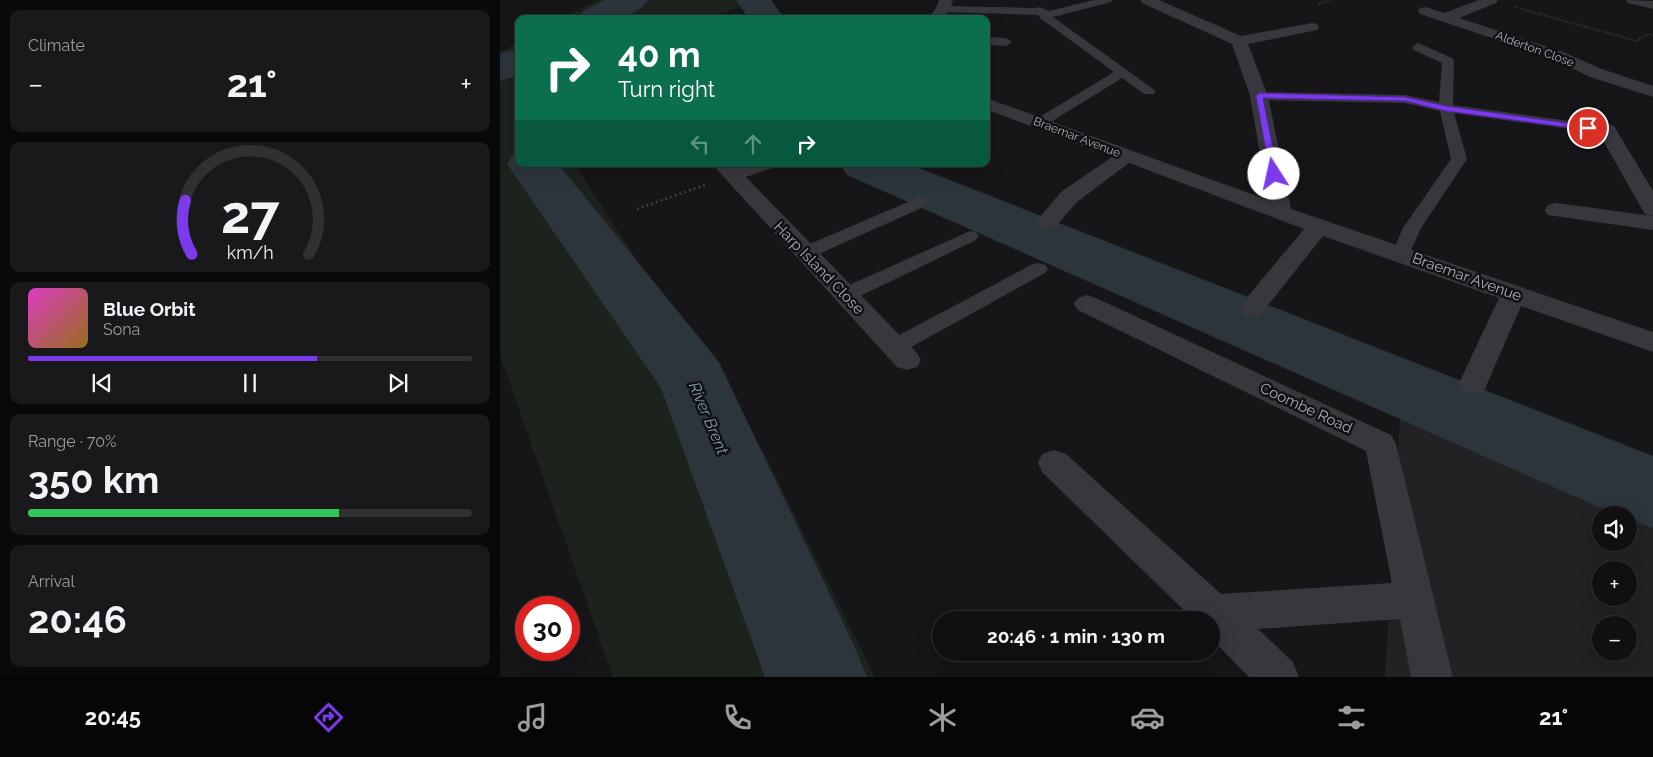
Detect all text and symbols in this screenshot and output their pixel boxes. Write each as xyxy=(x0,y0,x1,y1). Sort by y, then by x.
street label: Alderton Close xyxy=(1494,28,1576,70)
text: 40 m xyxy=(618,34,700,75)
icon: right xyxy=(535,35,600,100)
text: Climate xyxy=(28,36,85,55)
text: 21° xyxy=(227,61,277,106)
text: − xyxy=(28,68,43,101)
text: + xyxy=(460,68,472,101)
text: Turn right xyxy=(618,76,715,102)
pin xyxy=(1567,107,1609,149)
street label: Braemar Avenue xyxy=(1032,114,1122,160)
icon: arrive xyxy=(1574,114,1602,142)
icon: left xyxy=(686,130,714,158)
icon: ahead xyxy=(739,130,767,158)
icon: right xyxy=(792,130,820,158)
position arrow xyxy=(1247,147,1299,199)
text: 27 xyxy=(221,184,280,245)
street label: Harp Island Close xyxy=(770,218,868,318)
text: km/h xyxy=(226,242,274,263)
street label: Braemar Avenue xyxy=(1410,249,1524,305)
text: Blue Orbit xyxy=(103,298,195,320)
text: Sona xyxy=(103,320,140,339)
icon: previous xyxy=(88,369,116,397)
icon: pause xyxy=(236,369,264,397)
icon: next xyxy=(384,369,412,397)
water label: River Brent xyxy=(685,379,733,458)
street label: Coombe Road xyxy=(1257,379,1355,437)
text: Range · 70% xyxy=(28,432,117,451)
text: 350 km xyxy=(28,457,159,502)
map controls xyxy=(1592,506,1637,661)
button: sound xyxy=(1592,506,1637,551)
button: + xyxy=(1592,561,1637,606)
text: Arrival xyxy=(28,572,75,591)
speed limit sign: 30 xyxy=(515,596,580,661)
text: 20:46 xyxy=(28,597,127,642)
button: − xyxy=(1592,616,1637,661)
text: 20:46 · 1 min · 130 m xyxy=(987,625,1165,647)
icon: directions xyxy=(311,700,346,735)
icon: music xyxy=(515,700,550,735)
icon: phone xyxy=(720,700,755,735)
icon: climate xyxy=(925,700,960,735)
icon: car xyxy=(1130,700,1165,735)
icon: filters xyxy=(1334,700,1369,735)
text: 20:45 xyxy=(85,704,141,730)
text: 21° xyxy=(1539,704,1568,730)

